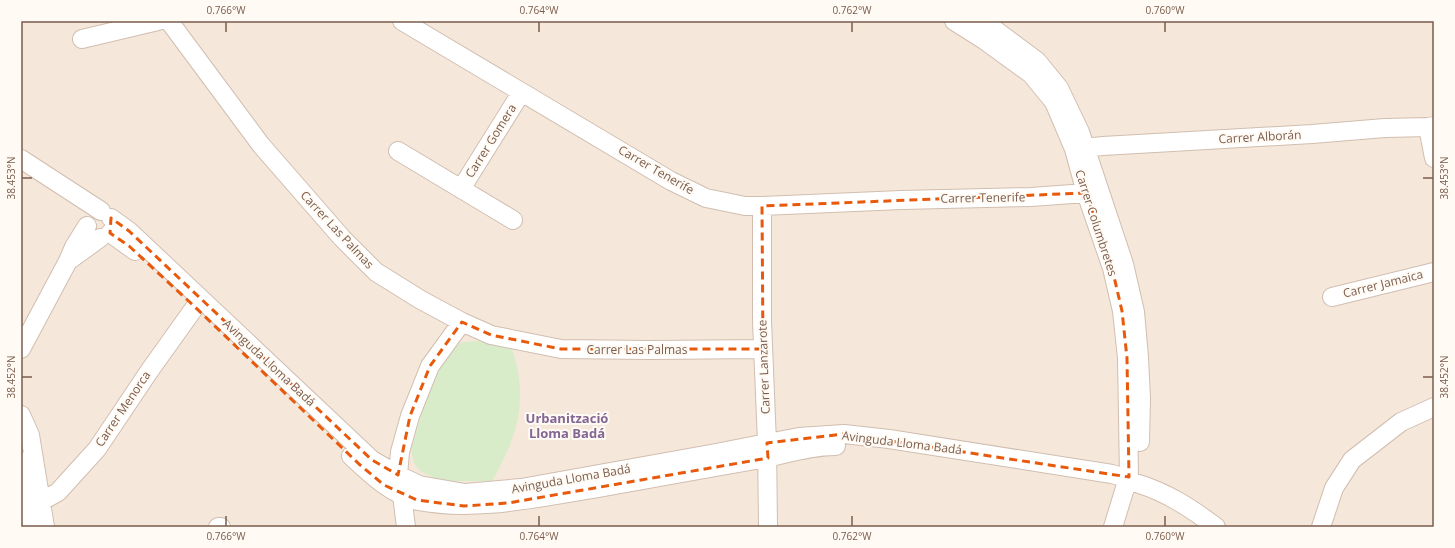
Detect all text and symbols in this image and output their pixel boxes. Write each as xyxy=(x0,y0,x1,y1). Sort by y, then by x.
text: 0.766°W xyxy=(206,3,246,17)
text: 0.764°W xyxy=(519,3,559,17)
text: 0.762°W xyxy=(832,3,872,17)
text: 0.760°W xyxy=(1145,3,1185,17)
street label: Carrer Gomera xyxy=(461,101,520,181)
street label: Carrer Alborán xyxy=(1218,126,1302,147)
street label: Carrer Tenerife xyxy=(615,141,698,198)
text: 38.453°N xyxy=(4,156,18,200)
text: 38.453°N xyxy=(1437,156,1451,200)
street label: Carrer Columbretes xyxy=(1071,168,1122,278)
street label: Carrer Las Palmas xyxy=(297,187,378,273)
street label: Carrer Tenerife xyxy=(940,188,1026,207)
street label: Carrer Jamaica xyxy=(1341,265,1425,302)
street label: Avinguda Lloma Badá xyxy=(219,315,319,410)
street label: Carrer Lanzarote xyxy=(753,319,774,415)
street label: Carrer Las Palmas xyxy=(587,341,688,358)
text: 38.452°N xyxy=(4,355,18,399)
text: 38.452°N xyxy=(1437,355,1451,399)
street label: Carrer Menorca xyxy=(91,367,154,450)
district label: Urbanització Lloma Badá xyxy=(526,409,608,442)
street label: Avinguda Lloma Badá xyxy=(841,427,963,458)
street label: Avinguda Lloma Badá xyxy=(510,460,632,497)
text: 0.766°W xyxy=(206,529,246,543)
text: 0.764°W xyxy=(519,529,559,543)
text: 0.762°W xyxy=(832,529,872,543)
text: 0.760°W xyxy=(1145,529,1185,543)

